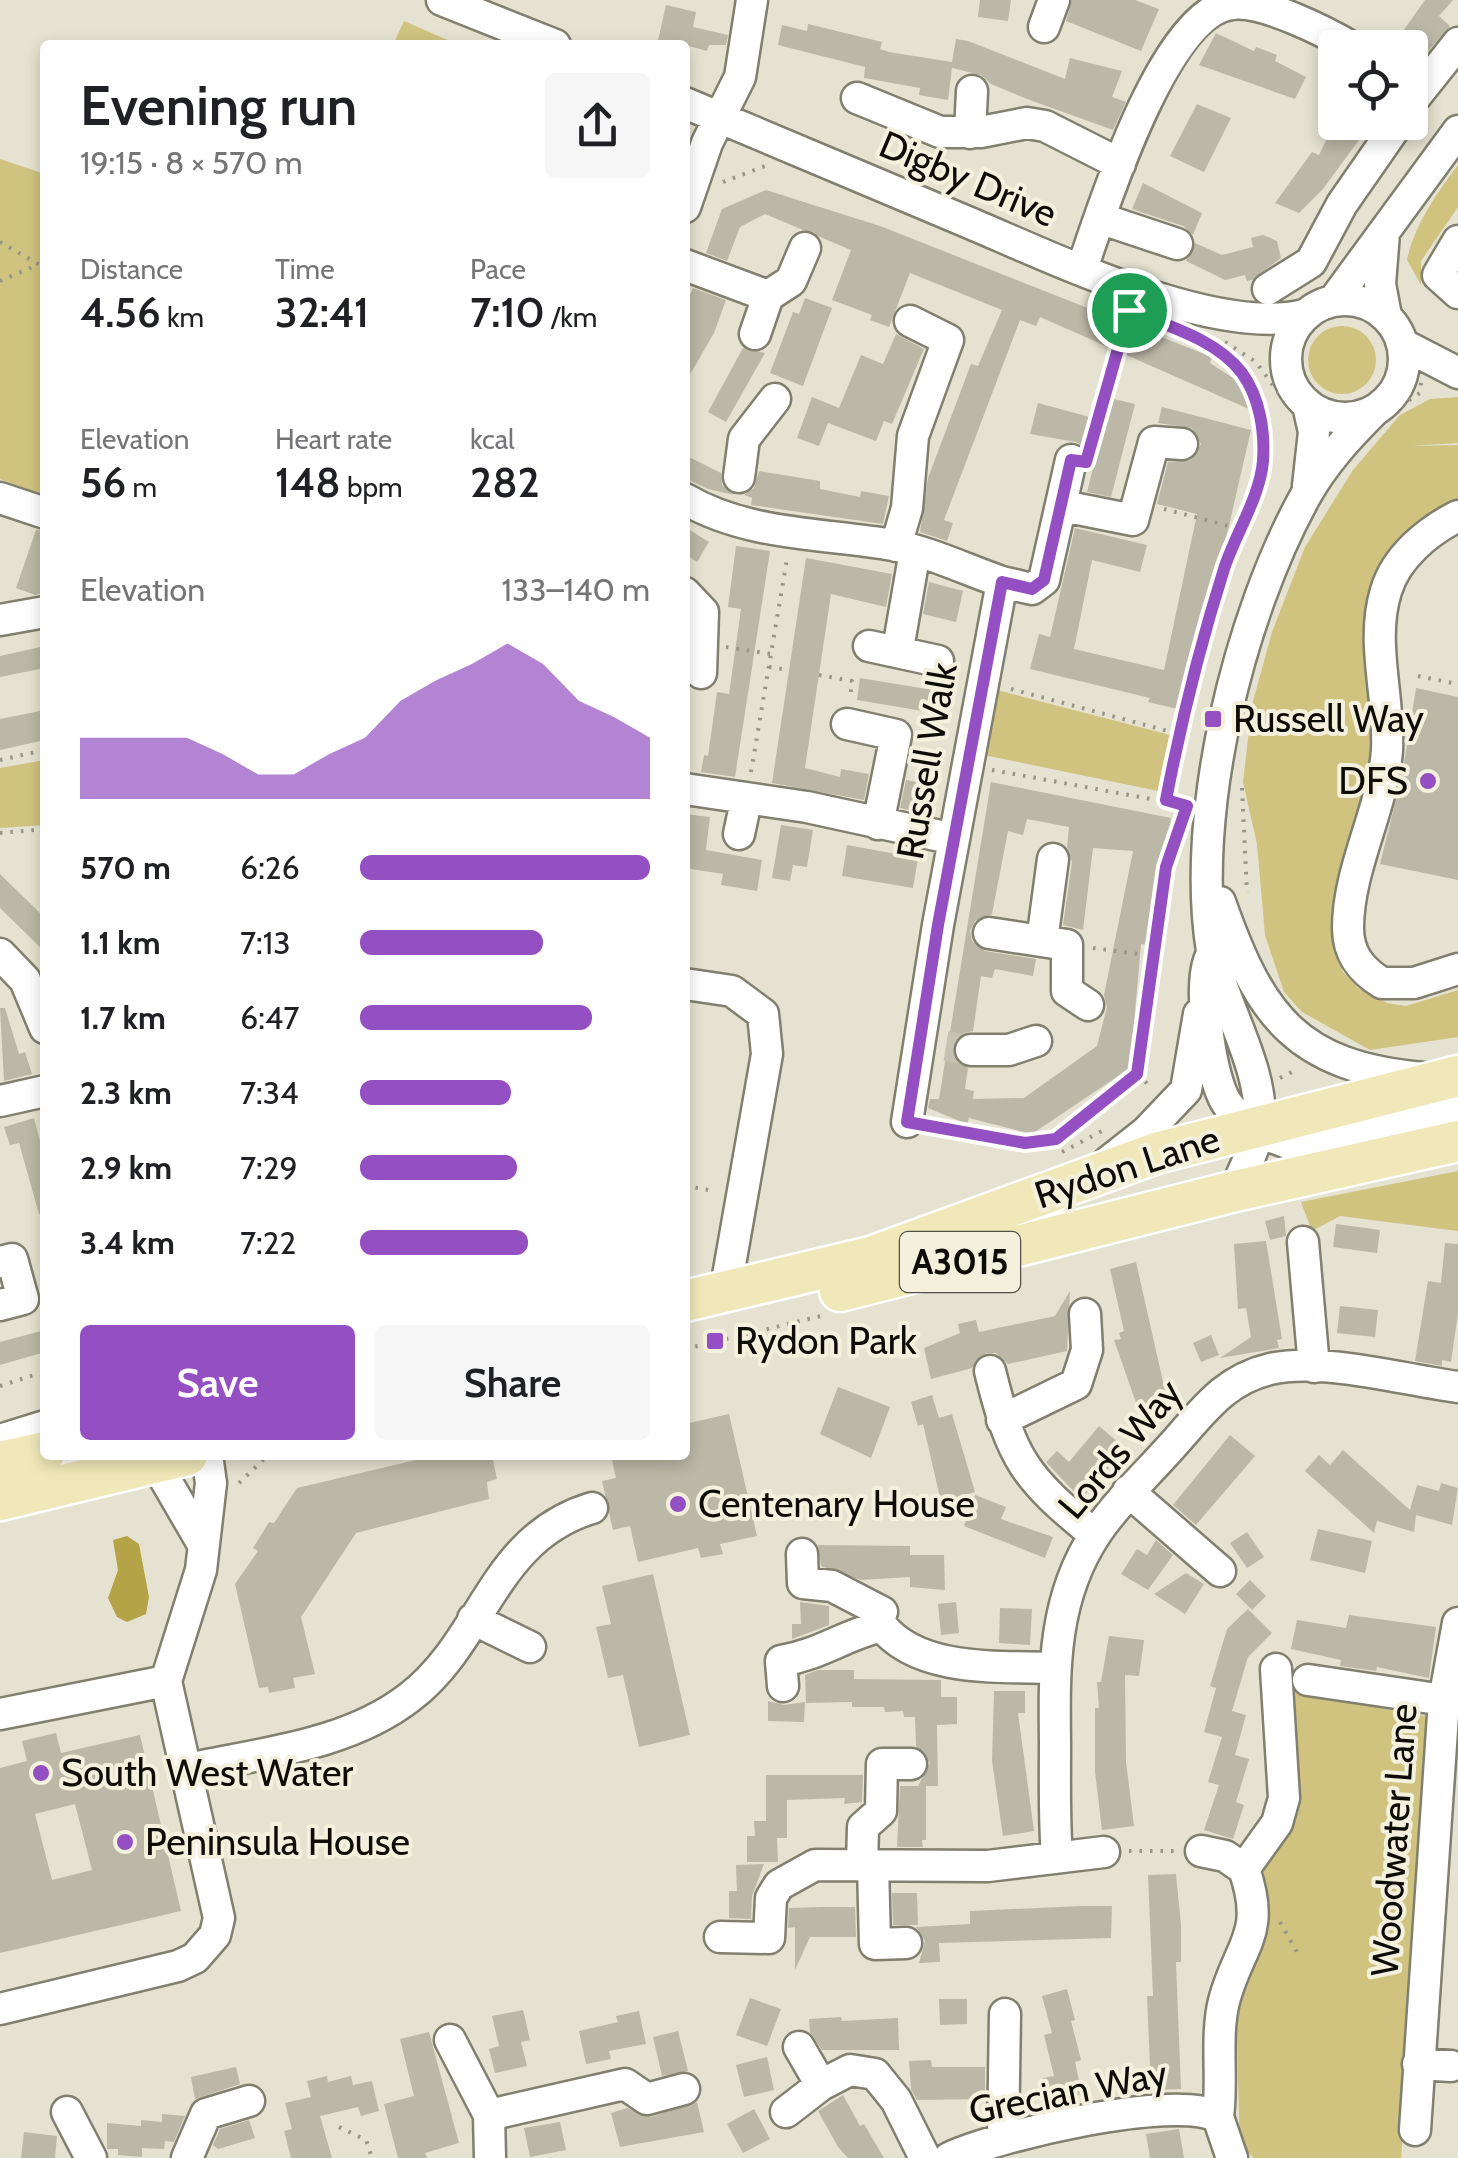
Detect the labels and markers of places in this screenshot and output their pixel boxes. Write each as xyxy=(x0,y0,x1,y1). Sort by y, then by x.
pin xyxy=(1087,268,1172,353)
place label: Russell Way xyxy=(1233,695,1424,742)
marker: Russell Way xyxy=(1202,708,1224,730)
place label: DFS xyxy=(1338,757,1408,804)
marker: DFS xyxy=(1417,770,1439,792)
place label: Rydon Park xyxy=(735,1317,917,1364)
marker: Rydon Park xyxy=(704,1330,726,1352)
place label: Centenary House xyxy=(698,1480,975,1527)
marker: Centenary House xyxy=(667,1493,689,1515)
place label: South West Water xyxy=(61,1749,353,1796)
marker: South West Water xyxy=(30,1762,52,1784)
place label: Peninsula House xyxy=(145,1818,410,1865)
marker: Peninsula House xyxy=(114,1831,136,1853)

